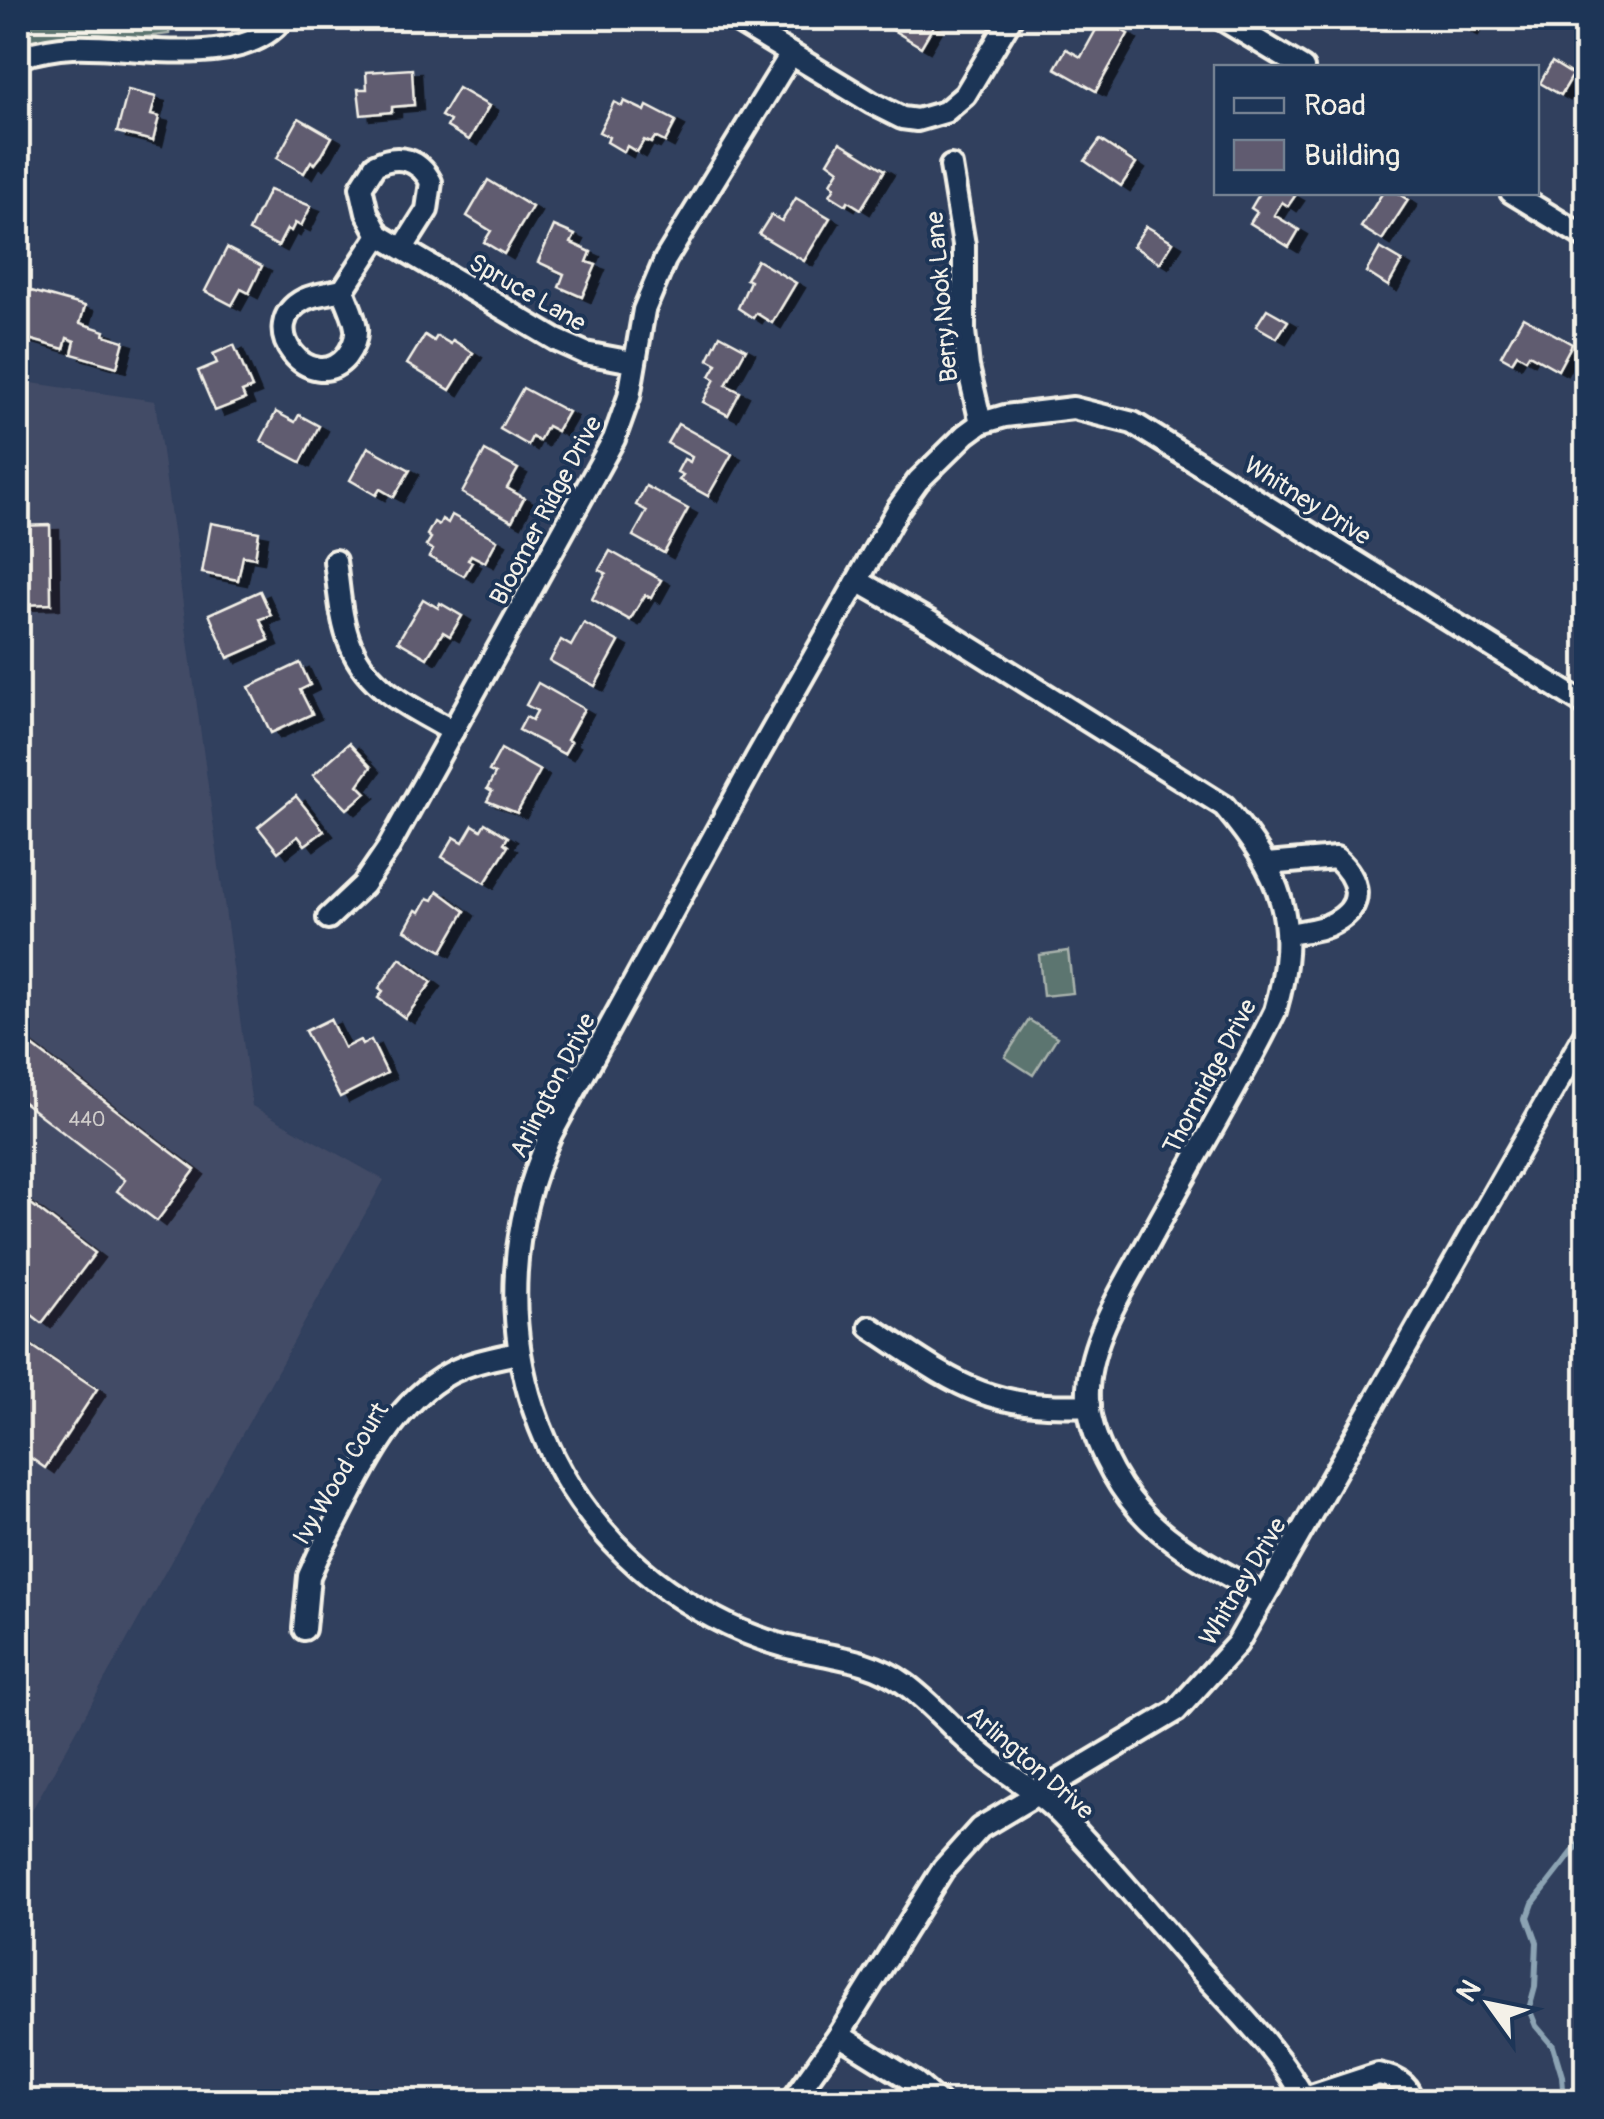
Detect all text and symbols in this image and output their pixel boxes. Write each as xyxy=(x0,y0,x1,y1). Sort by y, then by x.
legend xyxy=(1214,65,1539,195)
text: Road xyxy=(1304,87,1366,124)
text: Building xyxy=(1304,137,1400,174)
street label: Berry Nook Lane xyxy=(920,209,965,384)
street label: Spruce Lane xyxy=(463,247,592,340)
street label: Bloomer Ridge Drive xyxy=(483,410,610,611)
street label: Whitney Drive xyxy=(1238,450,1377,553)
street label: Thornridge Drive xyxy=(1156,993,1265,1160)
street label: Arlington Drive xyxy=(504,1008,603,1163)
house number: 440 xyxy=(69,1107,105,1132)
street label: Ivy Wood Court xyxy=(287,1396,396,1551)
street label: Whitney Drive xyxy=(1193,1512,1294,1651)
street label: Arlington Drive xyxy=(960,1700,1100,1827)
north arrow xyxy=(1439,1954,1539,2054)
text: N xyxy=(1449,1974,1489,2009)

